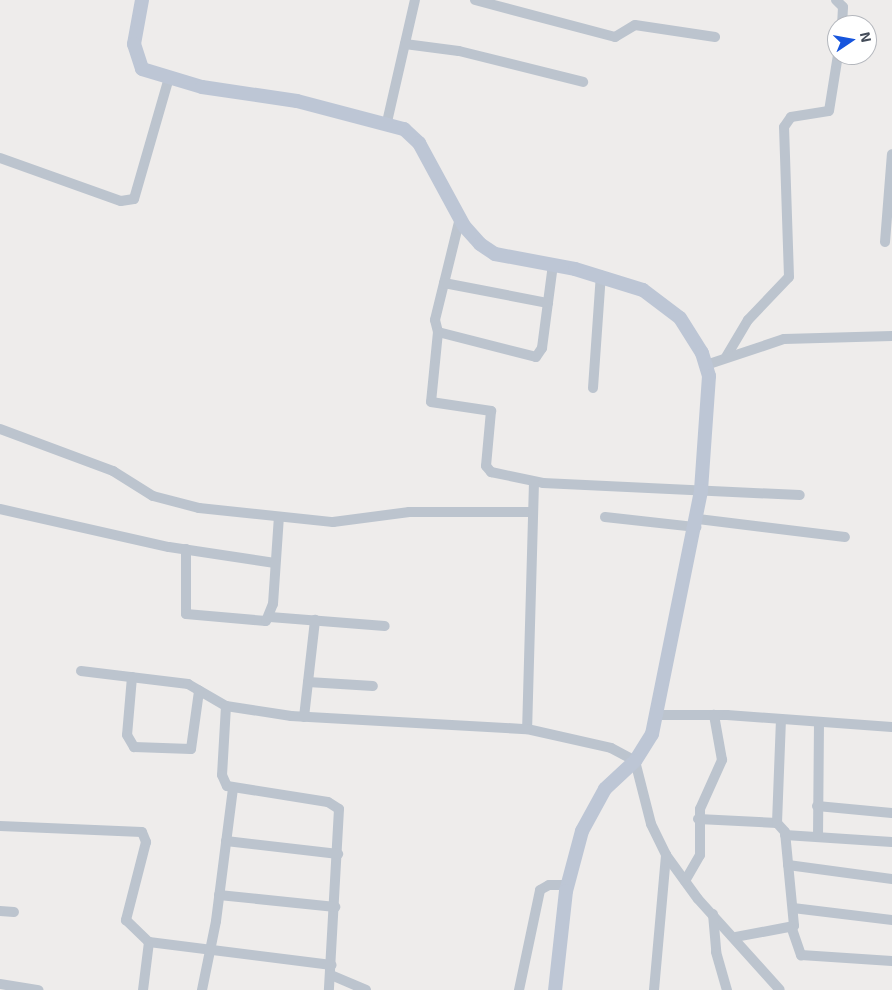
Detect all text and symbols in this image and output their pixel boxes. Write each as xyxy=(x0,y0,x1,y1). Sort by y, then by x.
north arrow xyxy=(827,15,877,65)
text: N xyxy=(857,30,876,44)

